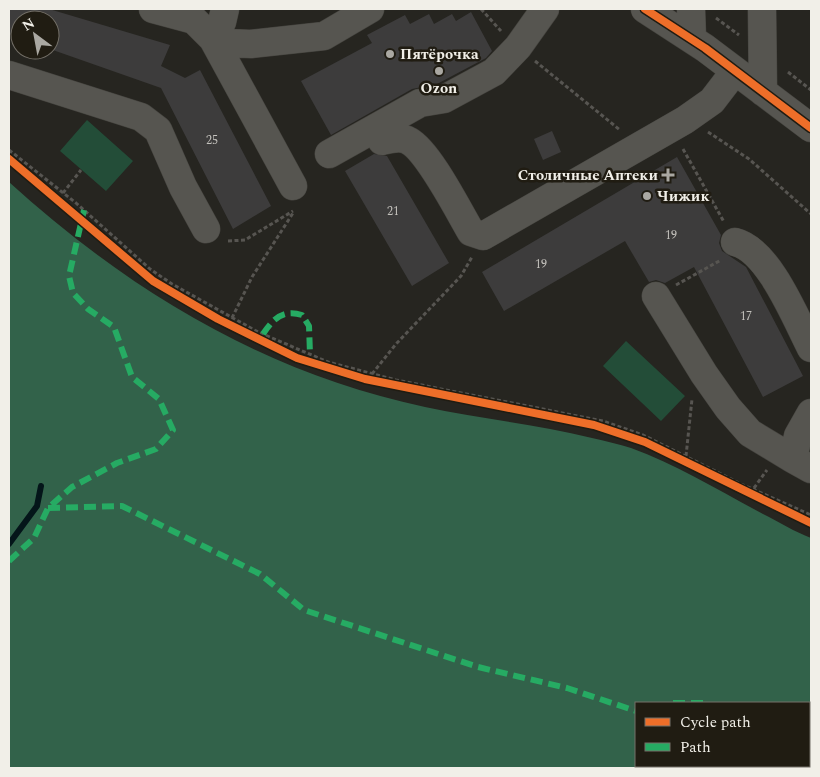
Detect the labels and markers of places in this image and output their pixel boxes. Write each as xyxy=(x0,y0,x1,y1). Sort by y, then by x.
place label: Пятёрочка xyxy=(400,43,479,66)
marker: Пятёрочка xyxy=(384,48,396,60)
marker: Ozon xyxy=(433,65,445,77)
place label: Ozon xyxy=(421,77,457,100)
place label: Столичные Аптеки xyxy=(518,164,658,187)
marker: Столичные Аптеки xyxy=(662,169,674,181)
place label: Чижик xyxy=(657,185,710,208)
marker: Чижик xyxy=(641,190,653,202)

